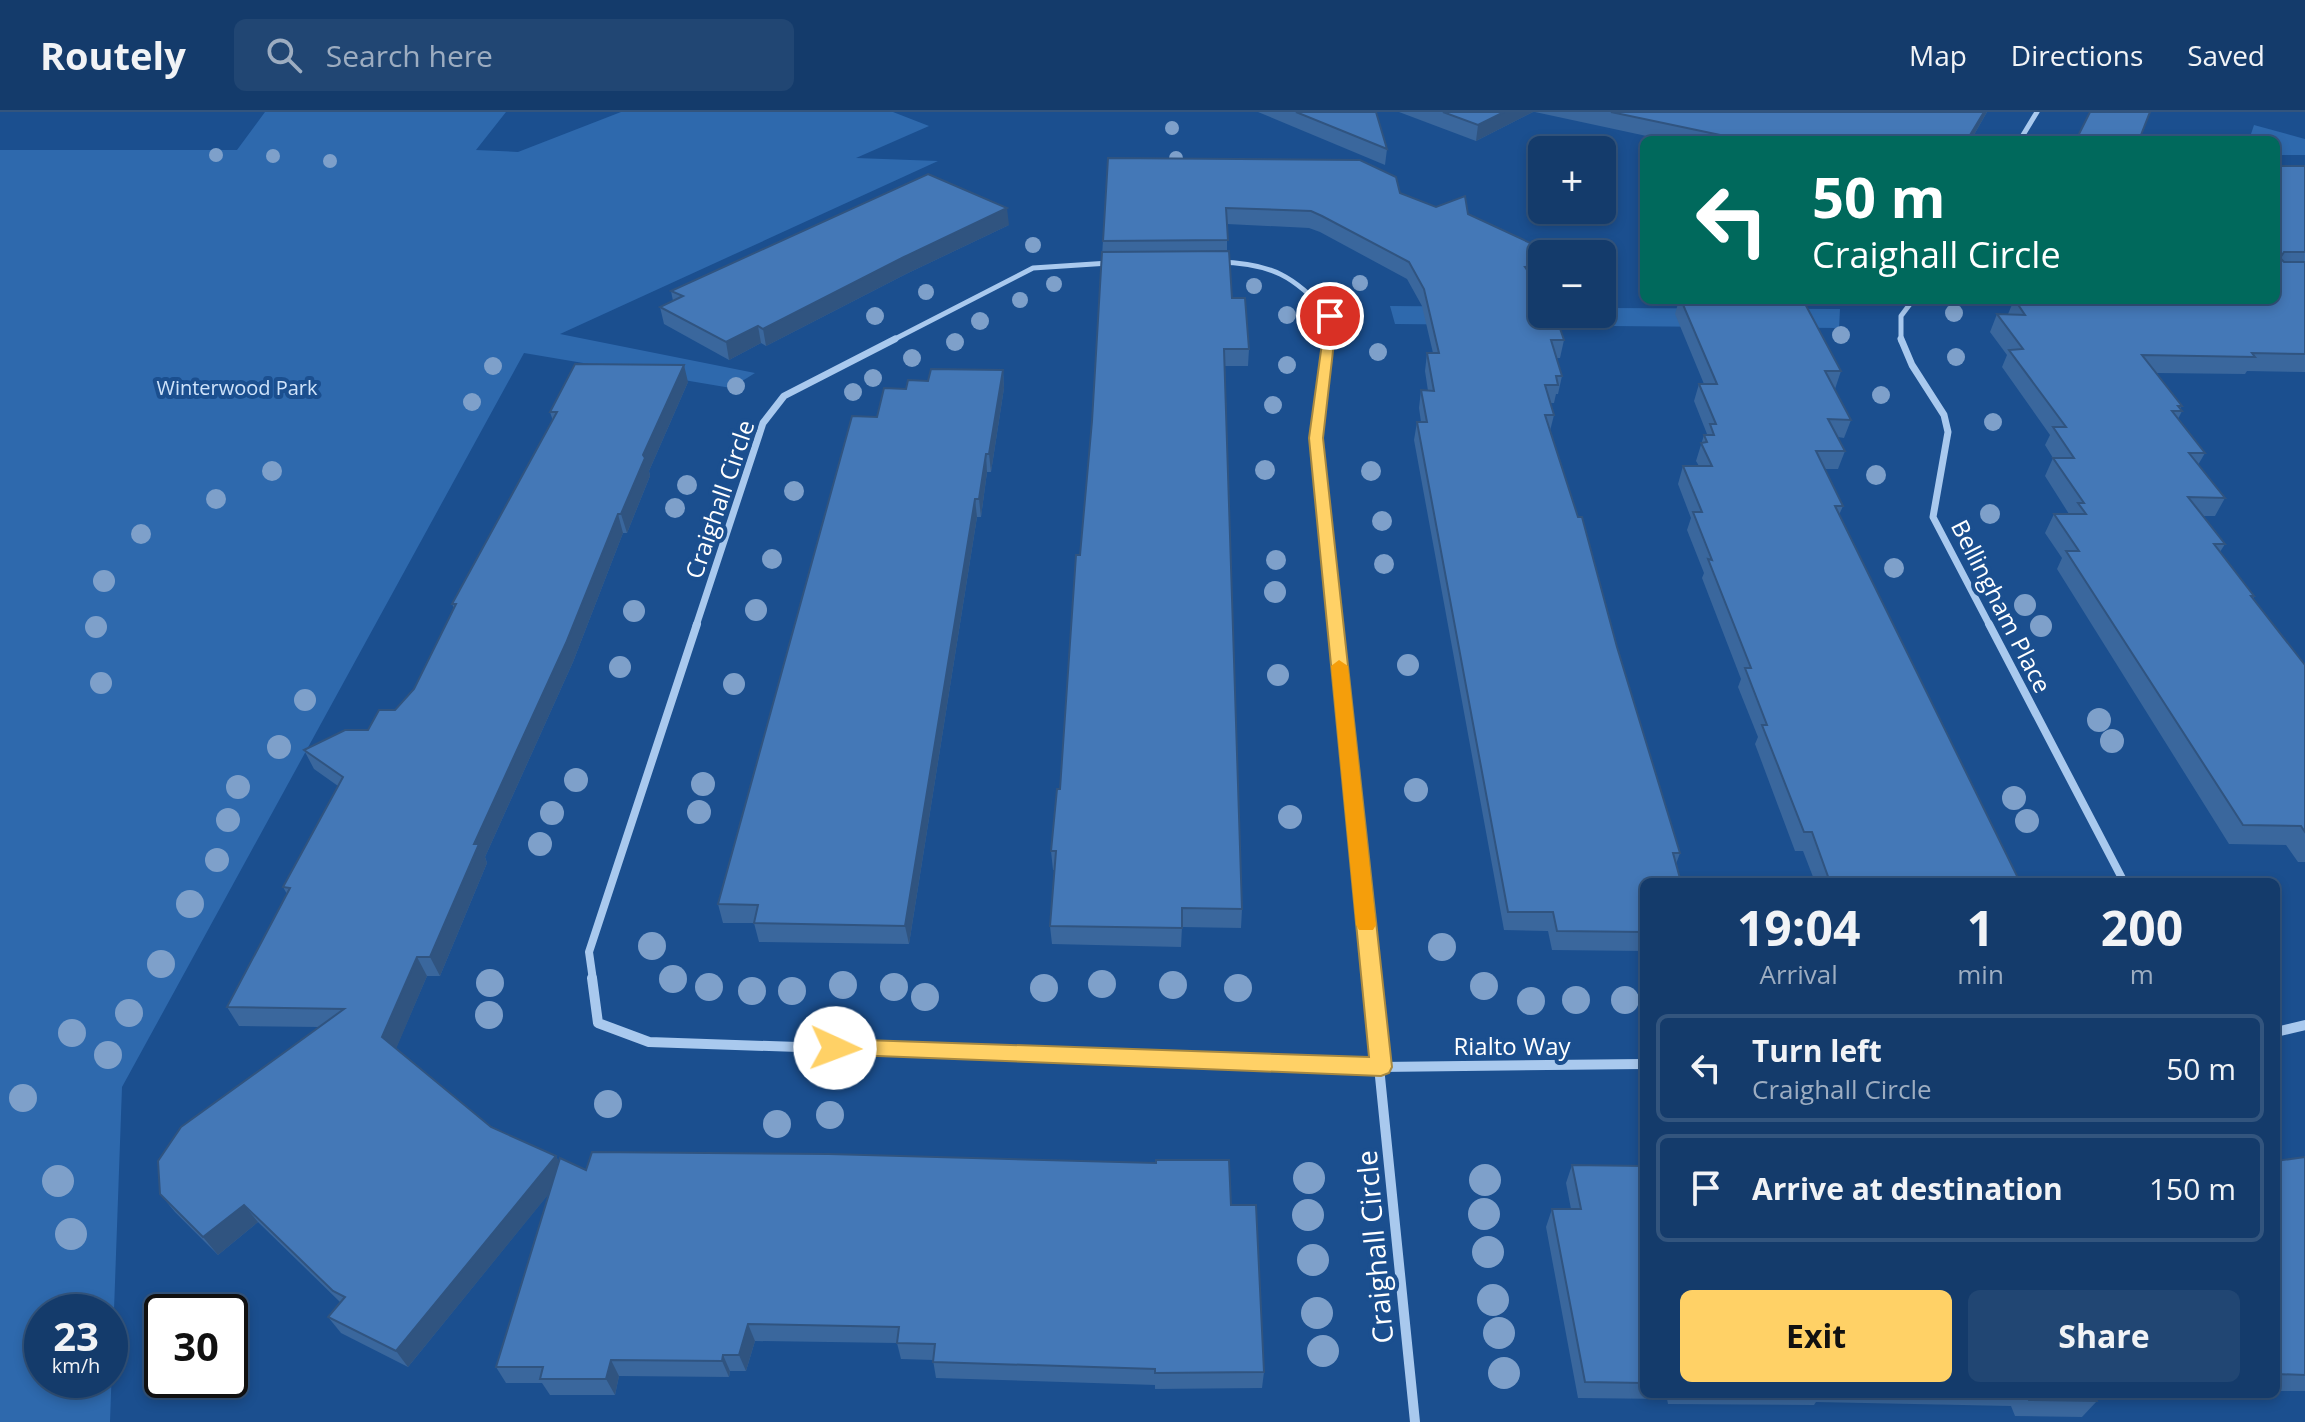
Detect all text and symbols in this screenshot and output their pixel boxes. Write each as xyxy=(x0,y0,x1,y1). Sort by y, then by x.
search box xyxy=(234,19,794,91)
text: Routely xyxy=(40,29,186,81)
icon: search xyxy=(262,33,306,77)
text: Search here xyxy=(326,35,493,76)
text: Map xyxy=(1909,36,1967,74)
text: Directions xyxy=(2011,36,2143,74)
text: Saved xyxy=(2187,36,2265,74)
map controls xyxy=(1528,136,1616,328)
button: + xyxy=(1528,136,1616,224)
text: 50 m xyxy=(1812,158,1946,234)
icon: left xyxy=(1680,168,1784,272)
text: Craighall Circle xyxy=(1812,230,2061,279)
button: − xyxy=(1528,240,1616,328)
pin xyxy=(1296,282,1364,350)
icon: arrive xyxy=(1308,294,1352,338)
park label: Winterwood Park xyxy=(156,374,318,401)
street label: Craighall Circle xyxy=(676,415,762,583)
street label: Bellingham Place xyxy=(1944,514,2060,698)
text: 19:04 xyxy=(1737,895,1860,960)
text: 1 xyxy=(1967,895,1994,960)
text: 200 xyxy=(2101,895,2183,960)
text: Arrival xyxy=(1759,956,1838,992)
text: min xyxy=(1957,956,2004,992)
text: m xyxy=(2130,956,2154,992)
position arrow xyxy=(793,1006,877,1090)
street label: Rialto Way xyxy=(1453,1029,1571,1062)
text: Turn left xyxy=(1752,1030,1882,1071)
icon: left xyxy=(1684,1046,1728,1090)
text: 50 m xyxy=(2166,1048,2236,1089)
text: Craighall Circle xyxy=(1752,1071,1932,1107)
street label: Craighall Circle xyxy=(1347,1149,1401,1345)
icon: arrive xyxy=(1684,1166,1728,1210)
text: Arrive at destination xyxy=(1752,1168,2063,1209)
text: 150 m xyxy=(2149,1168,2236,1209)
button: Exit xyxy=(1680,1290,1952,1382)
button: Share xyxy=(1968,1290,2240,1382)
speed limit sign: 30 xyxy=(144,1294,248,1398)
text: 23 xyxy=(53,1308,99,1363)
text: km/h xyxy=(52,1352,100,1379)

